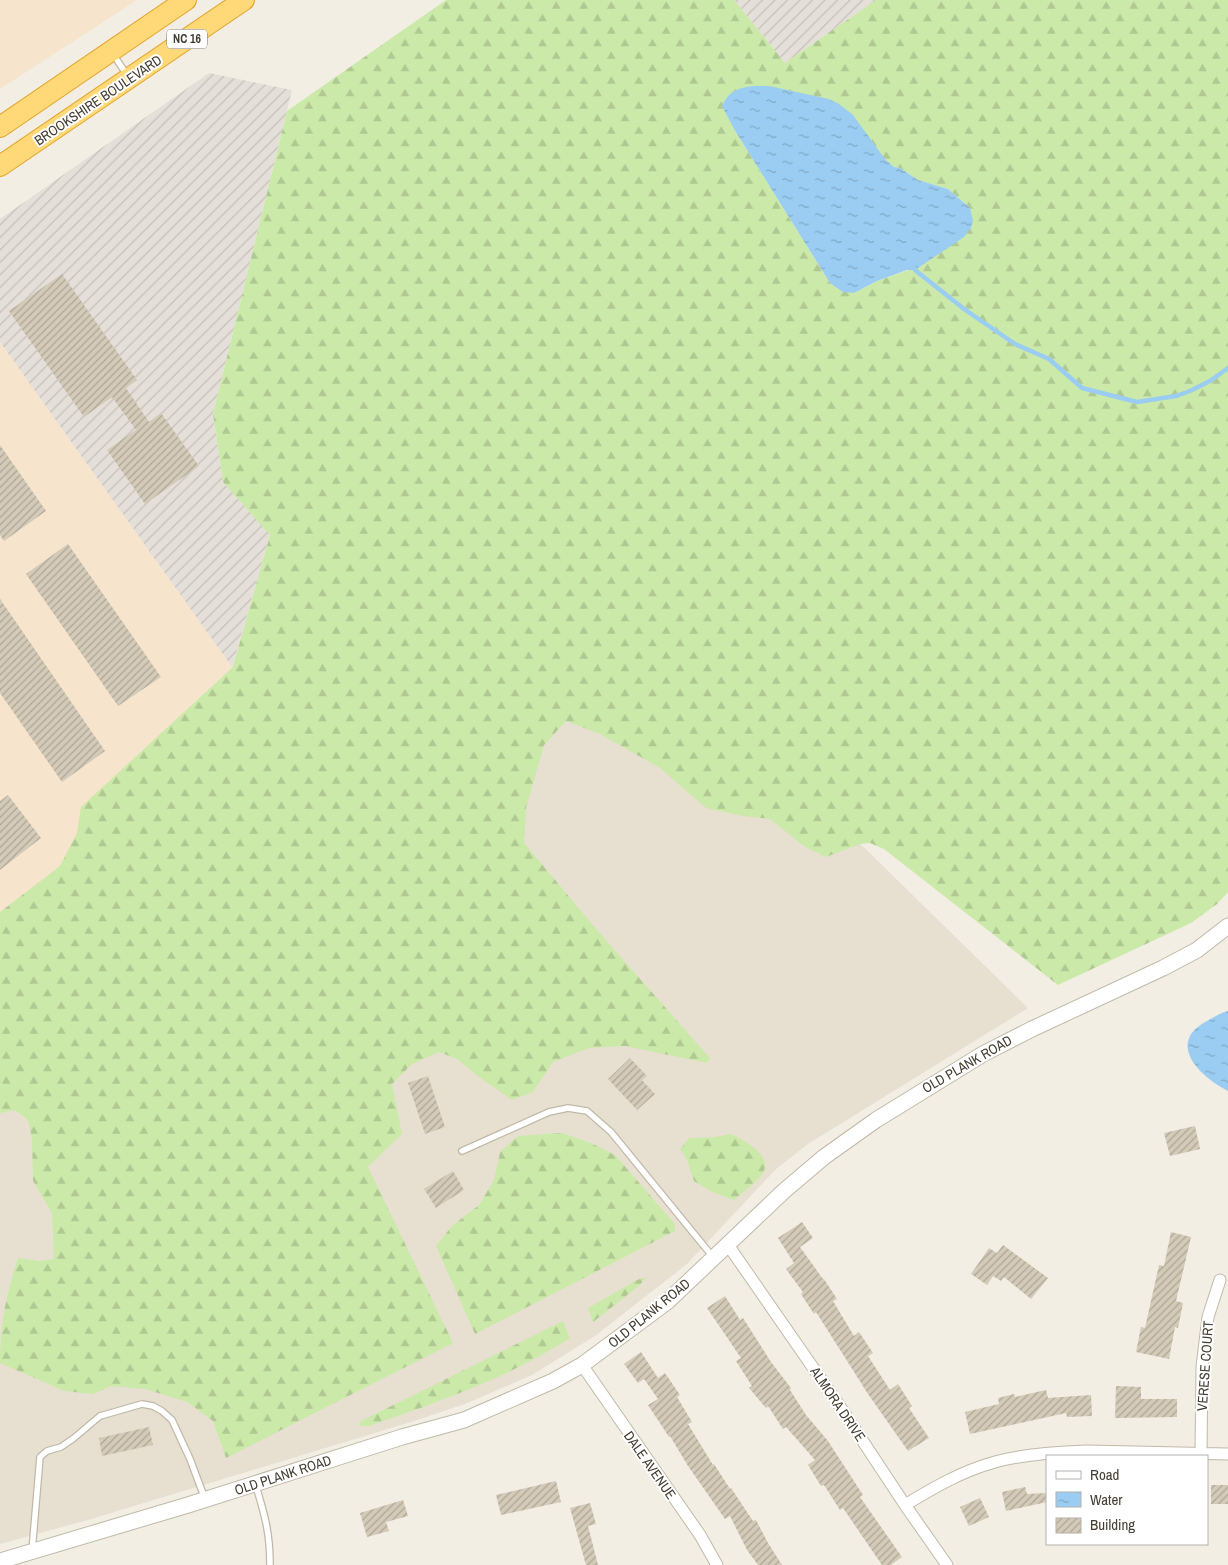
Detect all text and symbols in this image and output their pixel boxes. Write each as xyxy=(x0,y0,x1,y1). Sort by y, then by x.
road number: NC 16 xyxy=(167,30,207,48)
street label: BROOKSHIRE BOULEVARD xyxy=(31,51,165,149)
street label: OLD PLANK ROAD xyxy=(919,1031,1015,1097)
street label: OLD PLANK ROAD xyxy=(604,1274,694,1352)
street label: VERESE COURT xyxy=(1193,1320,1217,1412)
street label: ALMORA DRIVE xyxy=(806,1362,870,1445)
street label: DALE AVENUE xyxy=(620,1428,680,1502)
street label: OLD PLANK ROAD xyxy=(232,1451,334,1499)
legend xyxy=(1046,1455,1208,1545)
text: Road xyxy=(1090,1464,1119,1485)
text: Water xyxy=(1090,1489,1122,1510)
text: Building xyxy=(1090,1514,1135,1535)

